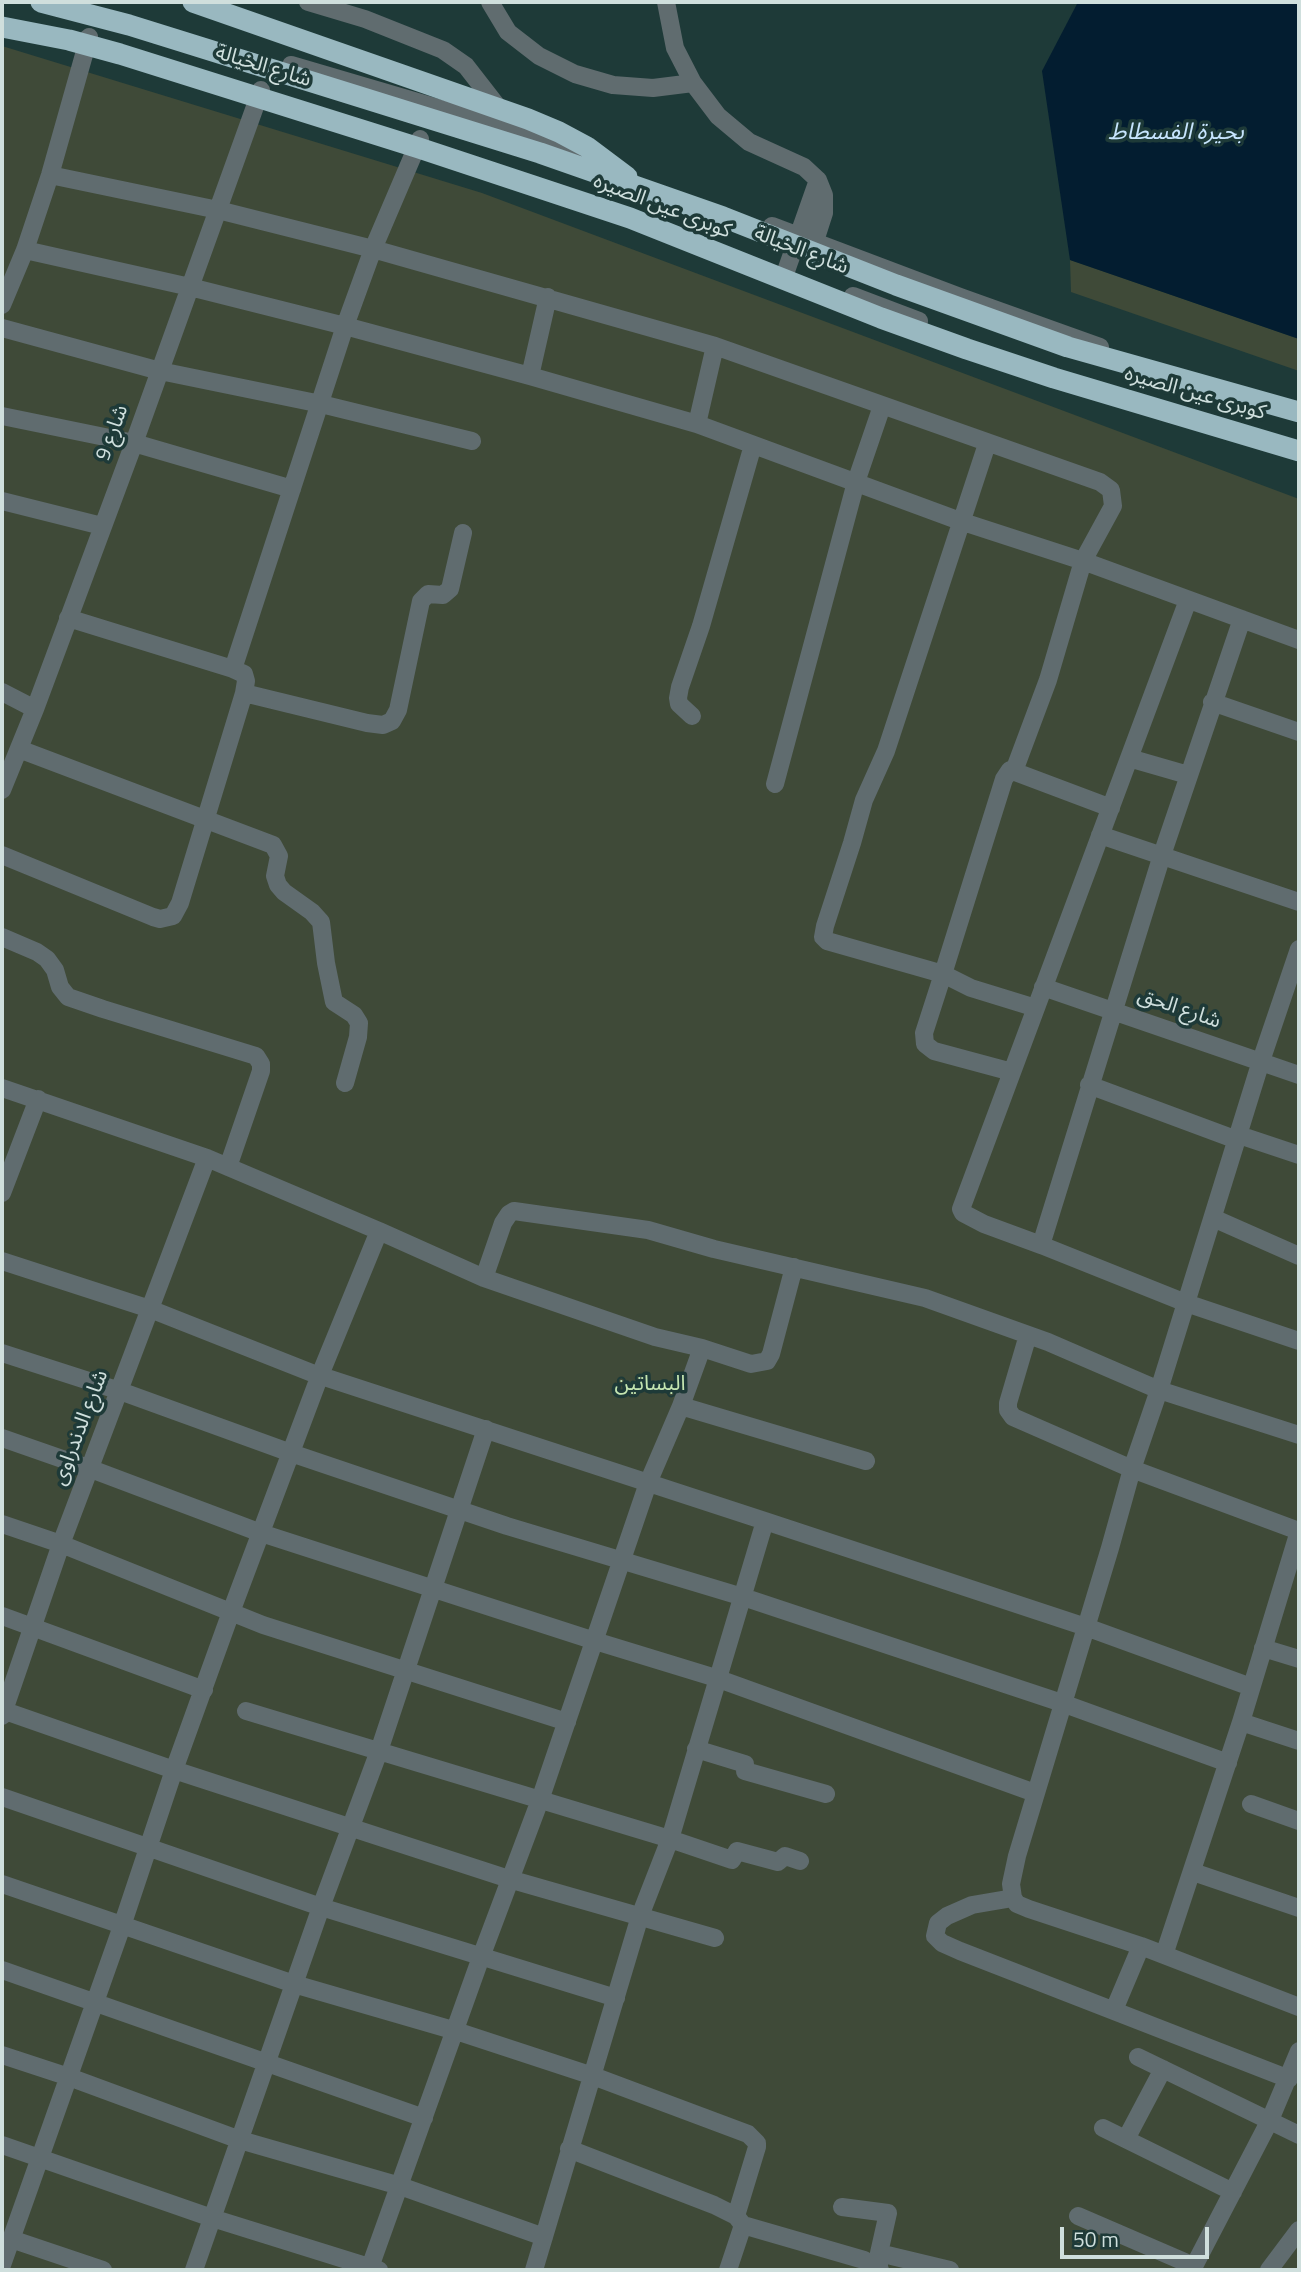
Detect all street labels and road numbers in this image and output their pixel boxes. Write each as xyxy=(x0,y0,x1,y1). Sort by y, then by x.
street label: شارع الخيالة xyxy=(212,40,314,94)
street label: كوبرى عين الصيره xyxy=(589,169,735,245)
street label: شارع الخيالة xyxy=(750,221,852,281)
street label: كوبرى عين الصيره xyxy=(1122,362,1268,426)
street label: شارع 9 xyxy=(91,402,135,464)
street label: شارع الحق xyxy=(1134,983,1224,1035)
street label: شارع الدندراوى xyxy=(47,1367,115,1489)

